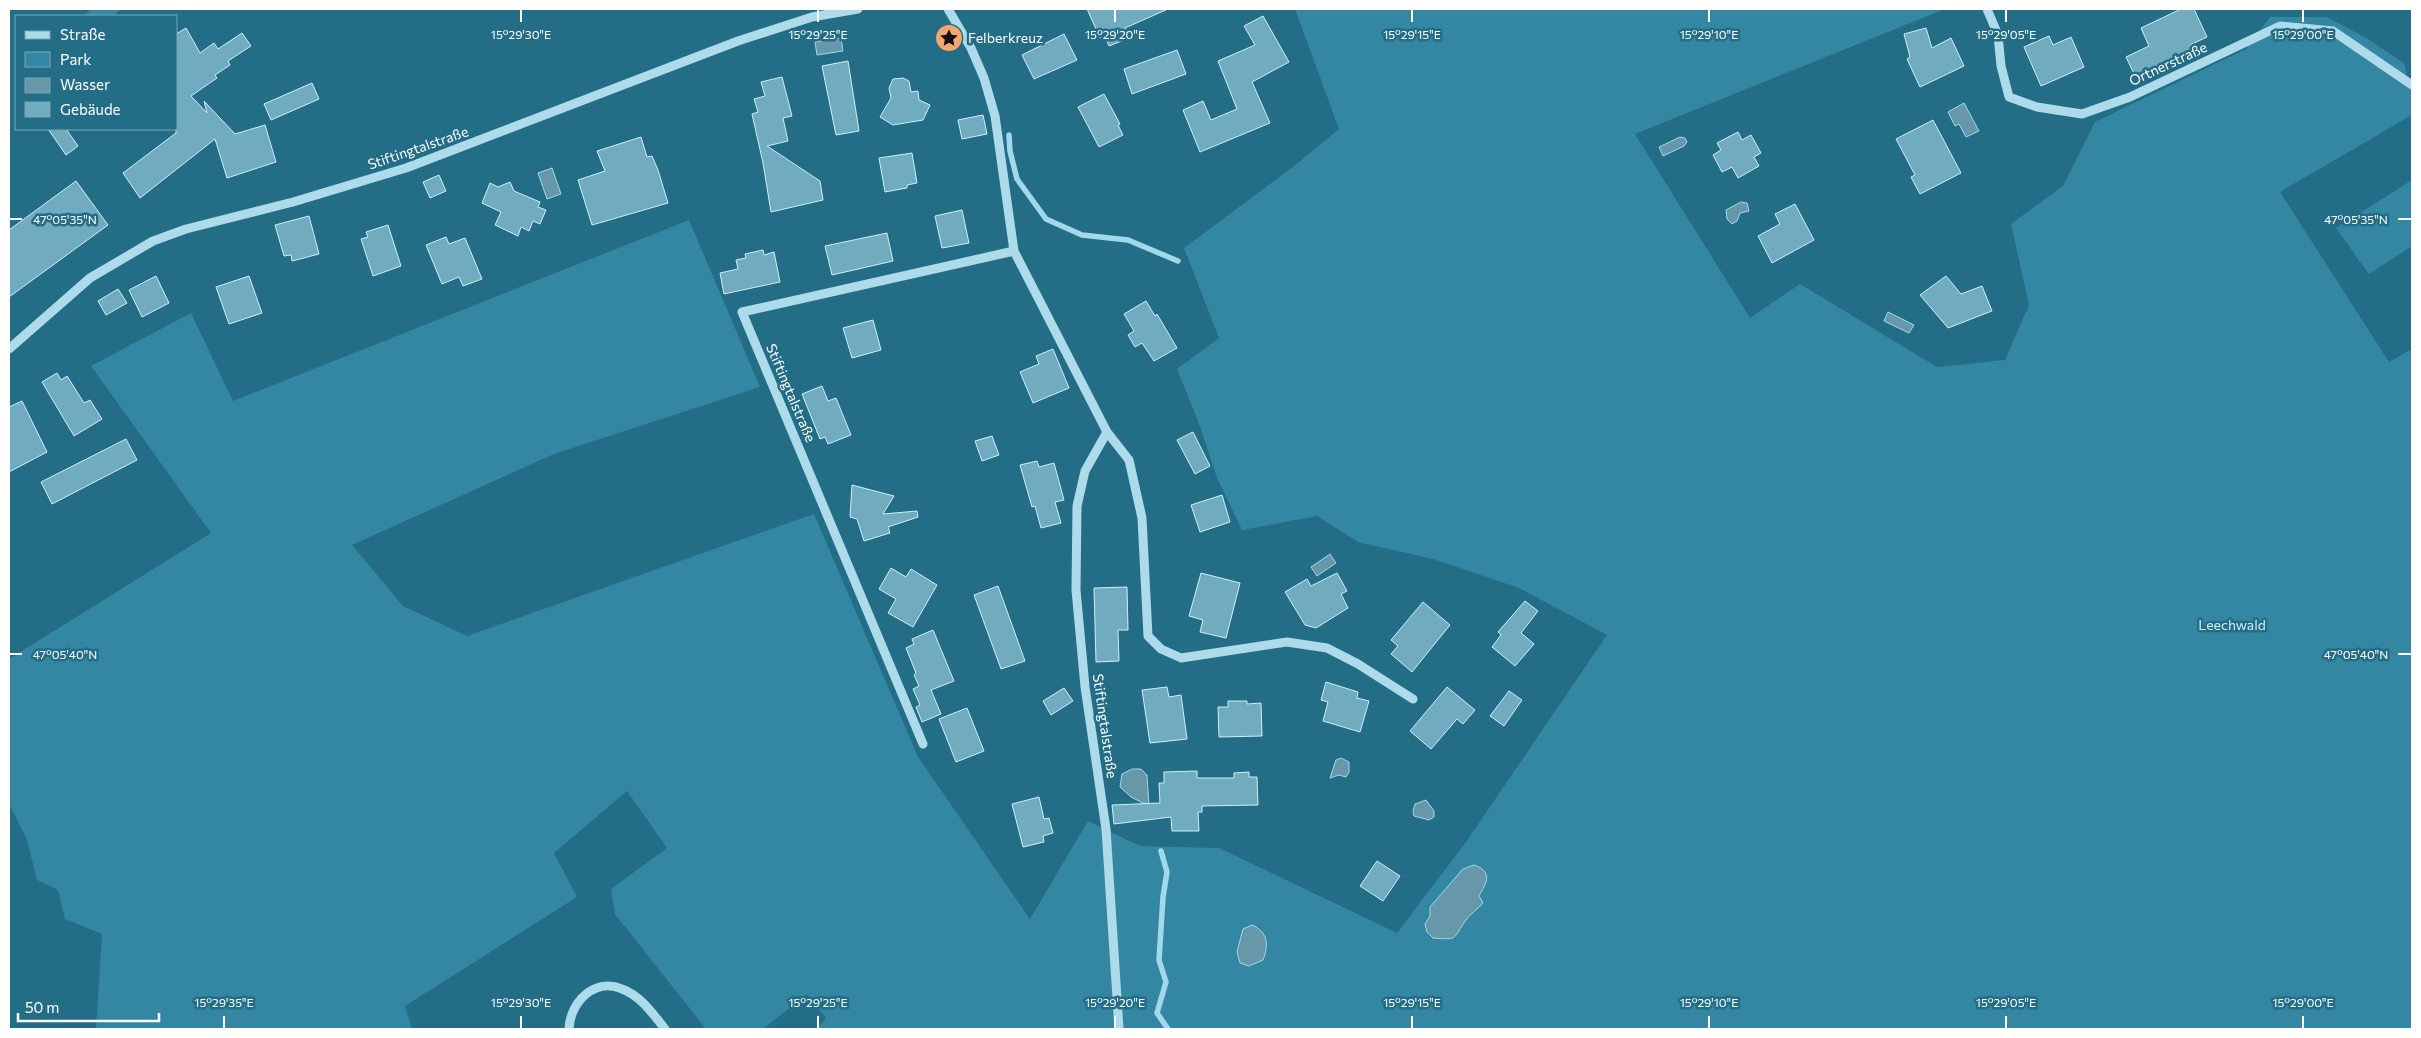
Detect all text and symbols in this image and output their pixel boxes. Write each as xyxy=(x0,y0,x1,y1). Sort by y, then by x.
legend xyxy=(15,15,178,130)
place icon: Felberkreuz xyxy=(934,23,964,53)
text: Straße xyxy=(60,25,106,43)
text: 15°29'30"E xyxy=(491,27,551,41)
text: 15°29'25"E xyxy=(788,27,848,41)
text: 15°29'20"E xyxy=(1085,27,1145,41)
text: 15°29'15"E xyxy=(1383,27,1441,41)
text: 15°29'10"E xyxy=(1680,27,1738,41)
text: 15°29'05"E xyxy=(1976,27,2036,41)
text: 15°29'00"E xyxy=(2272,27,2334,41)
place label: Felberkreuz xyxy=(968,29,1043,46)
street label: Ortnerstraße xyxy=(2126,38,2210,89)
text: Park xyxy=(60,50,91,68)
text: Wasser xyxy=(60,75,110,93)
text: Gebäude xyxy=(60,100,121,118)
street label: Stiftingtalstraße xyxy=(365,122,470,173)
text: 47°05'35"N xyxy=(33,212,97,226)
text: 47°05'35"N xyxy=(2324,212,2388,226)
street label: Stiftingtalstraße xyxy=(763,341,820,445)
park label: Leechwald xyxy=(2198,616,2266,633)
text: 47°05'40"N xyxy=(33,647,97,661)
text: 47°05'40"N xyxy=(2324,647,2388,661)
street label: Stiftingtalstraße xyxy=(1090,673,1121,779)
scale bar xyxy=(18,990,159,1022)
text: 15°29'35"E xyxy=(194,995,254,1009)
text: 15°29'30"E xyxy=(491,995,551,1009)
text: 15°29'25"E xyxy=(788,995,848,1009)
text: 15°29'20"E xyxy=(1085,995,1145,1009)
text: 15°29'15"E xyxy=(1383,995,1441,1009)
text: 15°29'10"E xyxy=(1680,995,1738,1009)
text: 15°29'05"E xyxy=(1976,995,2036,1009)
text: 15°29'00"E xyxy=(2272,995,2334,1009)
text: 50 m xyxy=(25,998,59,1016)

